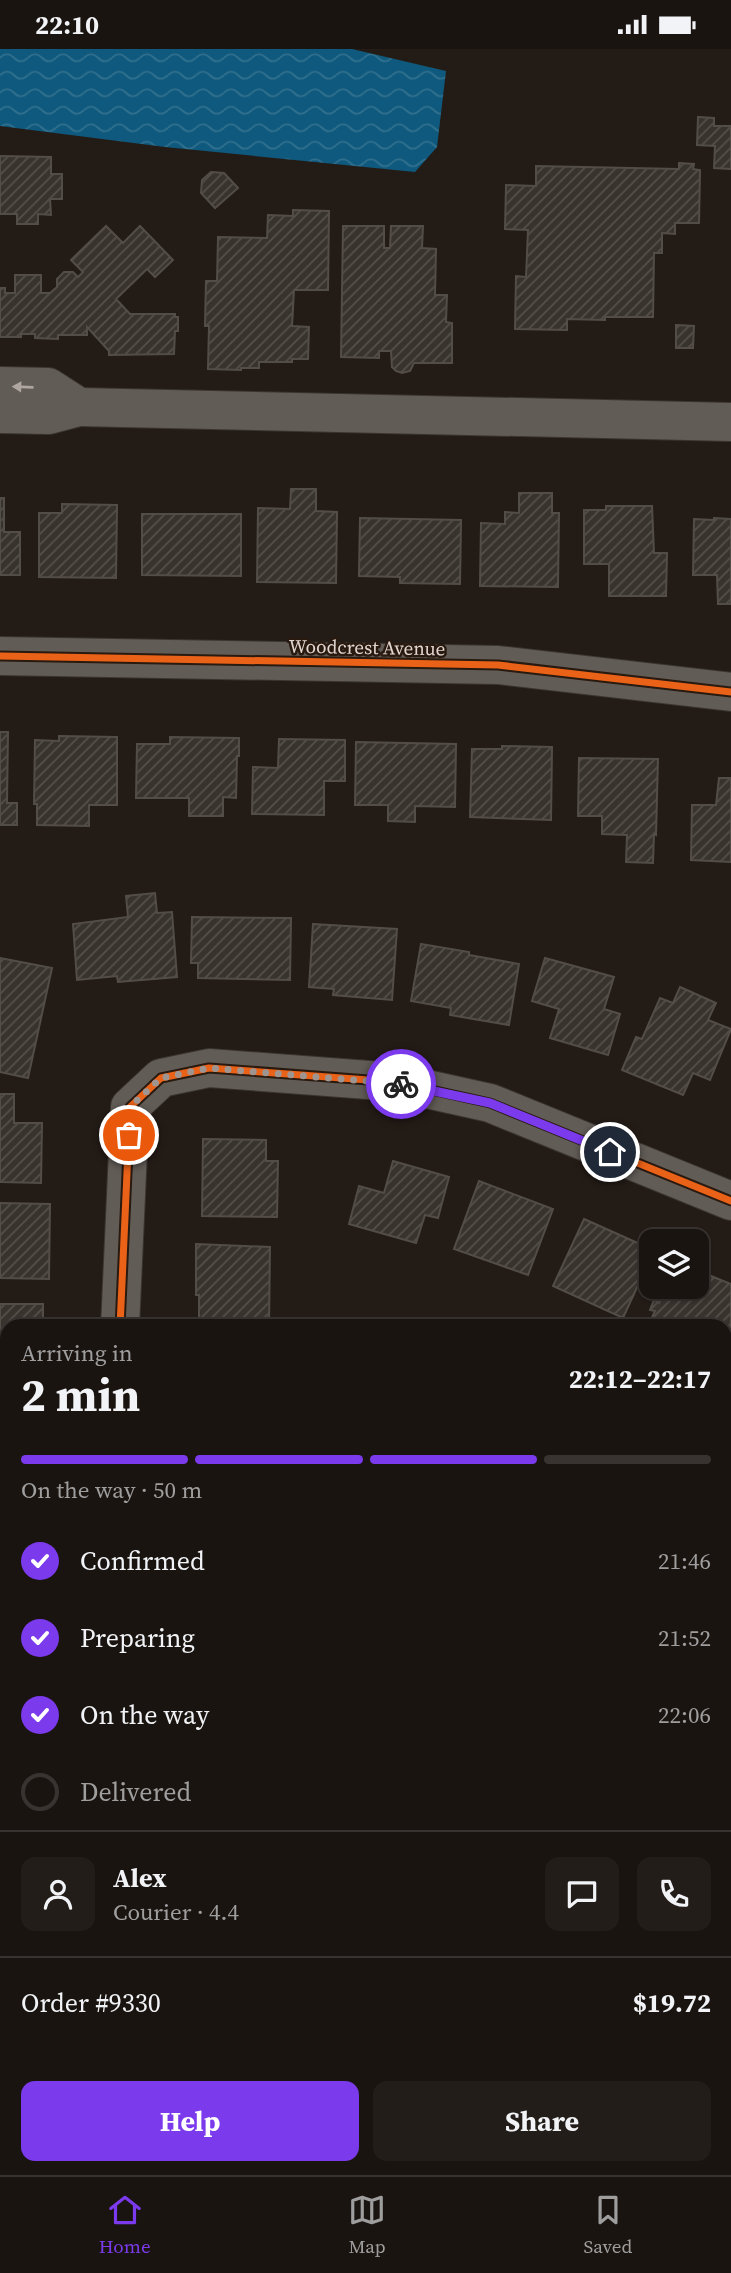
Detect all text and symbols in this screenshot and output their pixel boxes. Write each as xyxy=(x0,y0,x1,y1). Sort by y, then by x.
text: 22:10 xyxy=(35,7,99,43)
one-way arrow xyxy=(12,381,34,392)
street label: Woodcrest Avenue xyxy=(288,633,446,661)
courier xyxy=(366,1049,436,1119)
icon: bike xyxy=(382,1065,420,1103)
pin xyxy=(99,1105,159,1165)
icon: bag xyxy=(110,1116,148,1154)
pin xyxy=(580,1122,640,1182)
icon: home xyxy=(591,1133,629,1171)
map controls xyxy=(639,1229,709,1299)
button: layers xyxy=(639,1229,709,1299)
text: Arriving in xyxy=(21,1337,133,1369)
text: 22:12–22:17 xyxy=(569,1361,711,1397)
text: 2 min xyxy=(21,1363,140,1426)
text: On the way · 50 m xyxy=(21,1474,202,1506)
icon: check xyxy=(21,1542,59,1580)
text: Confirmed xyxy=(80,1543,205,1579)
text: 21:46 xyxy=(658,1545,711,1577)
icon: check xyxy=(21,1619,59,1657)
text: Preparing xyxy=(80,1620,195,1656)
text: 21:52 xyxy=(658,1622,711,1654)
icon: check xyxy=(21,1696,59,1734)
text: On the way xyxy=(80,1697,209,1733)
text: 22:06 xyxy=(658,1699,711,1731)
text: Delivered xyxy=(80,1774,191,1810)
button: person xyxy=(21,1857,95,1931)
button: chat xyxy=(545,1857,619,1931)
button: phone xyxy=(637,1857,711,1931)
text: Alex xyxy=(113,1860,167,1896)
text: Courier · 4.4 xyxy=(113,1896,239,1928)
text: Order #9330 xyxy=(21,1985,161,2021)
text: $19.72 xyxy=(633,1985,711,2021)
button: Help xyxy=(21,2081,359,2161)
button: Share xyxy=(373,2081,711,2161)
tab: Home xyxy=(99,2191,151,2259)
tab: Map xyxy=(348,2191,386,2259)
tab: Saved xyxy=(584,2191,632,2259)

